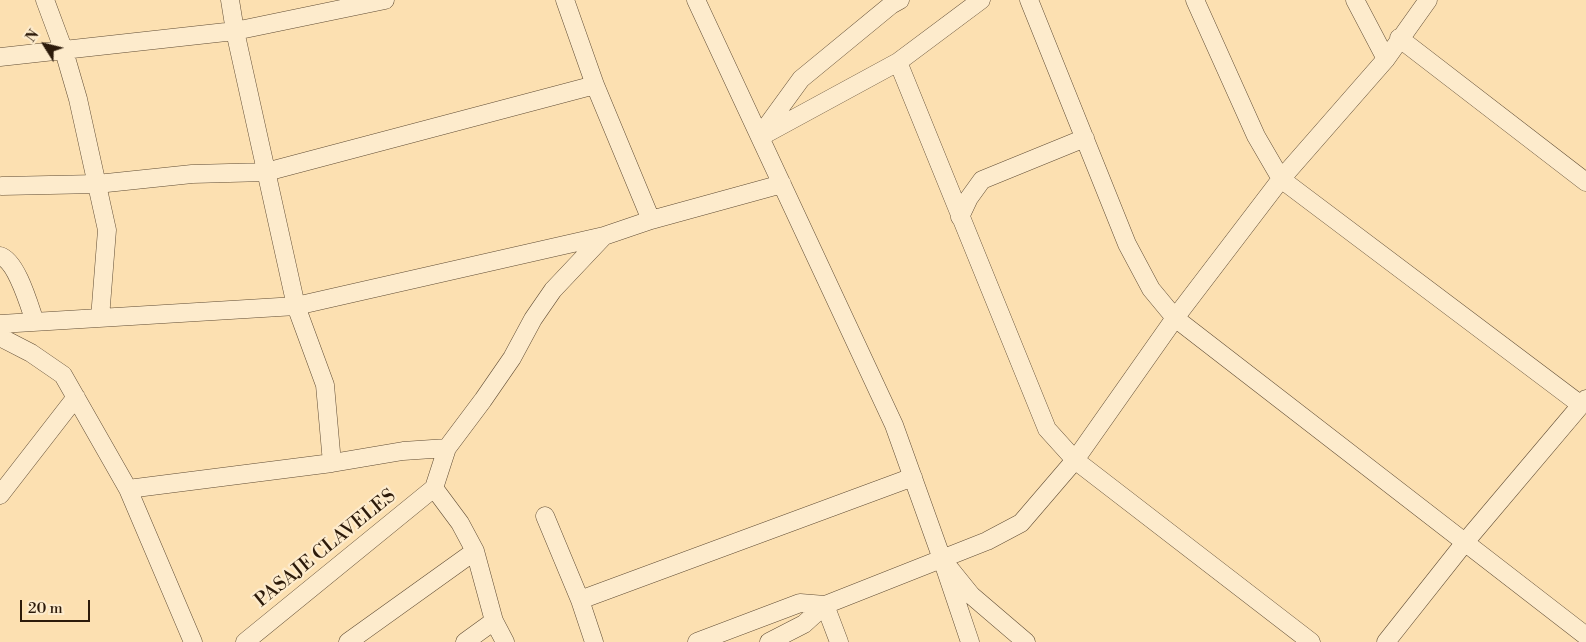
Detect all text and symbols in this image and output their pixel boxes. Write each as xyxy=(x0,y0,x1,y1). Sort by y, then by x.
north arrow xyxy=(20,20,70,70)
text: N xyxy=(22,26,43,46)
street label: PASAJE CLAVELES xyxy=(251,485,401,613)
scale bar xyxy=(22,590,92,622)
text: 20 m xyxy=(28,599,63,618)

